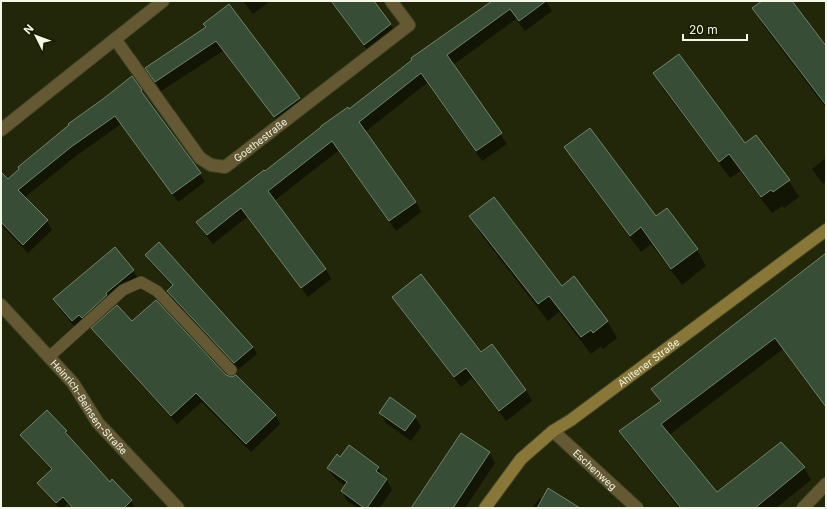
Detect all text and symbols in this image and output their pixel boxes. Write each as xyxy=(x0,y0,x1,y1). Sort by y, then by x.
north arrow xyxy=(16,16,56,56)
scale bar xyxy=(683,16,747,42)
text: N xyxy=(21,22,37,37)
text: 20 m xyxy=(689,22,718,37)
street label: Goethestraße xyxy=(231,115,290,164)
street label: Ahltener Straße xyxy=(615,335,682,389)
street label: Heinrich-Beinsen-Straße xyxy=(48,357,130,457)
street label: Eschenweg xyxy=(571,447,619,492)

